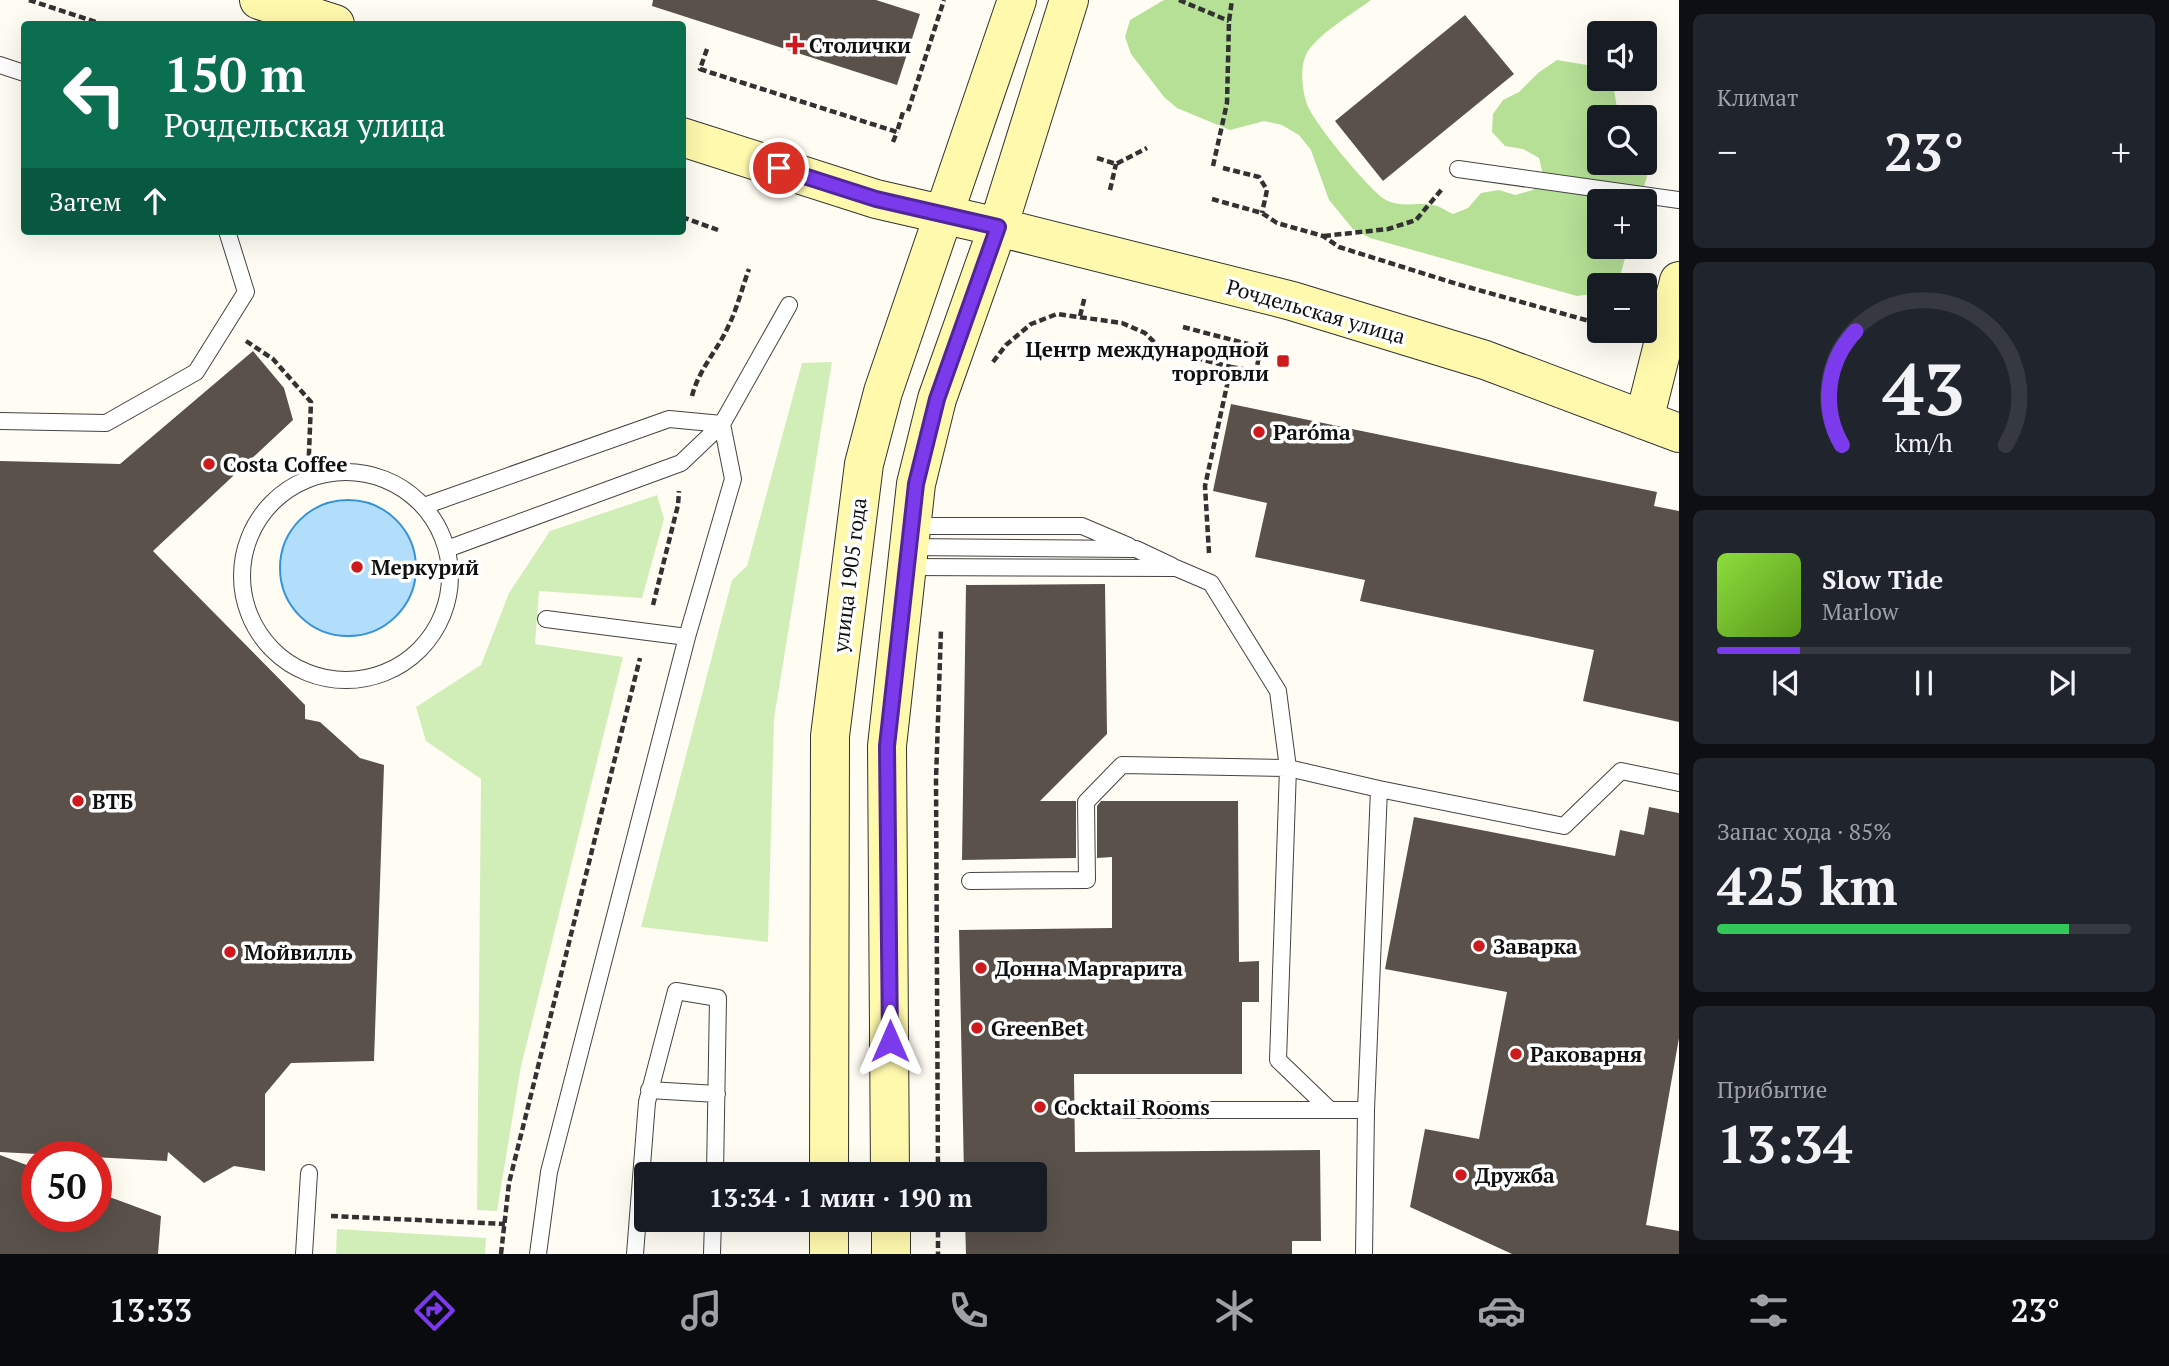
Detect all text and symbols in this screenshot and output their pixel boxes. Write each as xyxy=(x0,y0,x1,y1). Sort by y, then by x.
map controls xyxy=(1587,21,1657,343)
button: sound xyxy=(1587,21,1657,91)
place label: Столички xyxy=(809,31,911,59)
marker: Столички xyxy=(787,37,803,53)
text: 150 m xyxy=(164,41,306,106)
icon: left xyxy=(49,49,140,140)
text: Климат xyxy=(1717,82,1798,113)
text: Рочдельская улица xyxy=(164,104,446,146)
button: search xyxy=(1587,105,1657,175)
text: 23° xyxy=(1884,117,1964,186)
text: − xyxy=(1717,127,1737,177)
text: + xyxy=(2111,127,2131,177)
pin xyxy=(749,138,809,198)
icon: arrive xyxy=(760,149,798,187)
icon: ahead xyxy=(136,182,174,220)
text: Затем xyxy=(49,184,122,218)
button: + xyxy=(1587,189,1657,259)
street label: Рочдельская улица xyxy=(1223,272,1409,350)
button: − xyxy=(1587,273,1657,343)
place label: Центр международной торговли xyxy=(1025,335,1269,387)
text: 43 xyxy=(1883,339,1965,436)
marker: Центр международной торговли xyxy=(1275,353,1291,369)
place label: Paróma xyxy=(1273,418,1351,446)
marker: Paróma xyxy=(1251,424,1267,440)
text: km/h xyxy=(1895,426,1953,459)
place label: Costa Coffee xyxy=(223,450,348,478)
marker: Costa Coffee xyxy=(201,456,217,472)
street label: улица 1905 года xyxy=(825,496,872,655)
place label: Меркурий xyxy=(371,553,479,581)
marker: Меркурий xyxy=(349,559,365,575)
text: Slow Tide xyxy=(1822,562,1943,596)
text: Marlow xyxy=(1822,596,1899,627)
icon: previous xyxy=(1767,664,1805,702)
icon: pause xyxy=(1905,664,1943,702)
icon: next xyxy=(2043,664,2081,702)
place label: ВТБ xyxy=(92,787,133,815)
marker: ВТБ xyxy=(70,793,86,809)
text: Запас хода · 85% xyxy=(1717,816,1892,847)
text: 425 km xyxy=(1717,851,1898,920)
place label: Заварка xyxy=(1493,932,1578,960)
place label: Мойвилль xyxy=(244,938,353,966)
marker: Заварка xyxy=(1471,938,1487,954)
marker: Мойвилль xyxy=(222,944,238,960)
place label: Донна Маргарита xyxy=(995,954,1183,982)
marker: Донна Маргарита xyxy=(973,960,989,976)
position arrow xyxy=(853,1004,927,1078)
place label: GreenBet xyxy=(991,1014,1085,1042)
marker: GreenBet xyxy=(969,1020,985,1036)
place label: Раковарня xyxy=(1530,1040,1642,1068)
marker: Раковарня xyxy=(1508,1046,1524,1062)
text: Прибытие xyxy=(1717,1074,1827,1105)
place label: Cocktail Rooms xyxy=(1054,1093,1210,1121)
marker: Cocktail Rooms xyxy=(1032,1099,1048,1115)
text: 13:34 xyxy=(1717,1109,1852,1178)
speed limit sign: 50 xyxy=(21,1141,112,1232)
place label: Дружба xyxy=(1475,1161,1555,1189)
marker: Дружба xyxy=(1453,1167,1469,1183)
text: 13:34 · 1 мин · 190 m xyxy=(709,1180,972,1214)
icon: directions xyxy=(410,1286,459,1335)
icon: music xyxy=(677,1286,726,1335)
icon: phone xyxy=(944,1286,993,1335)
icon: climate xyxy=(1210,1286,1259,1335)
icon: car xyxy=(1477,1286,1526,1335)
icon: filters xyxy=(1744,1286,1793,1335)
text: 13:33 xyxy=(109,1289,192,1331)
text: 23° xyxy=(2011,1289,2060,1331)

